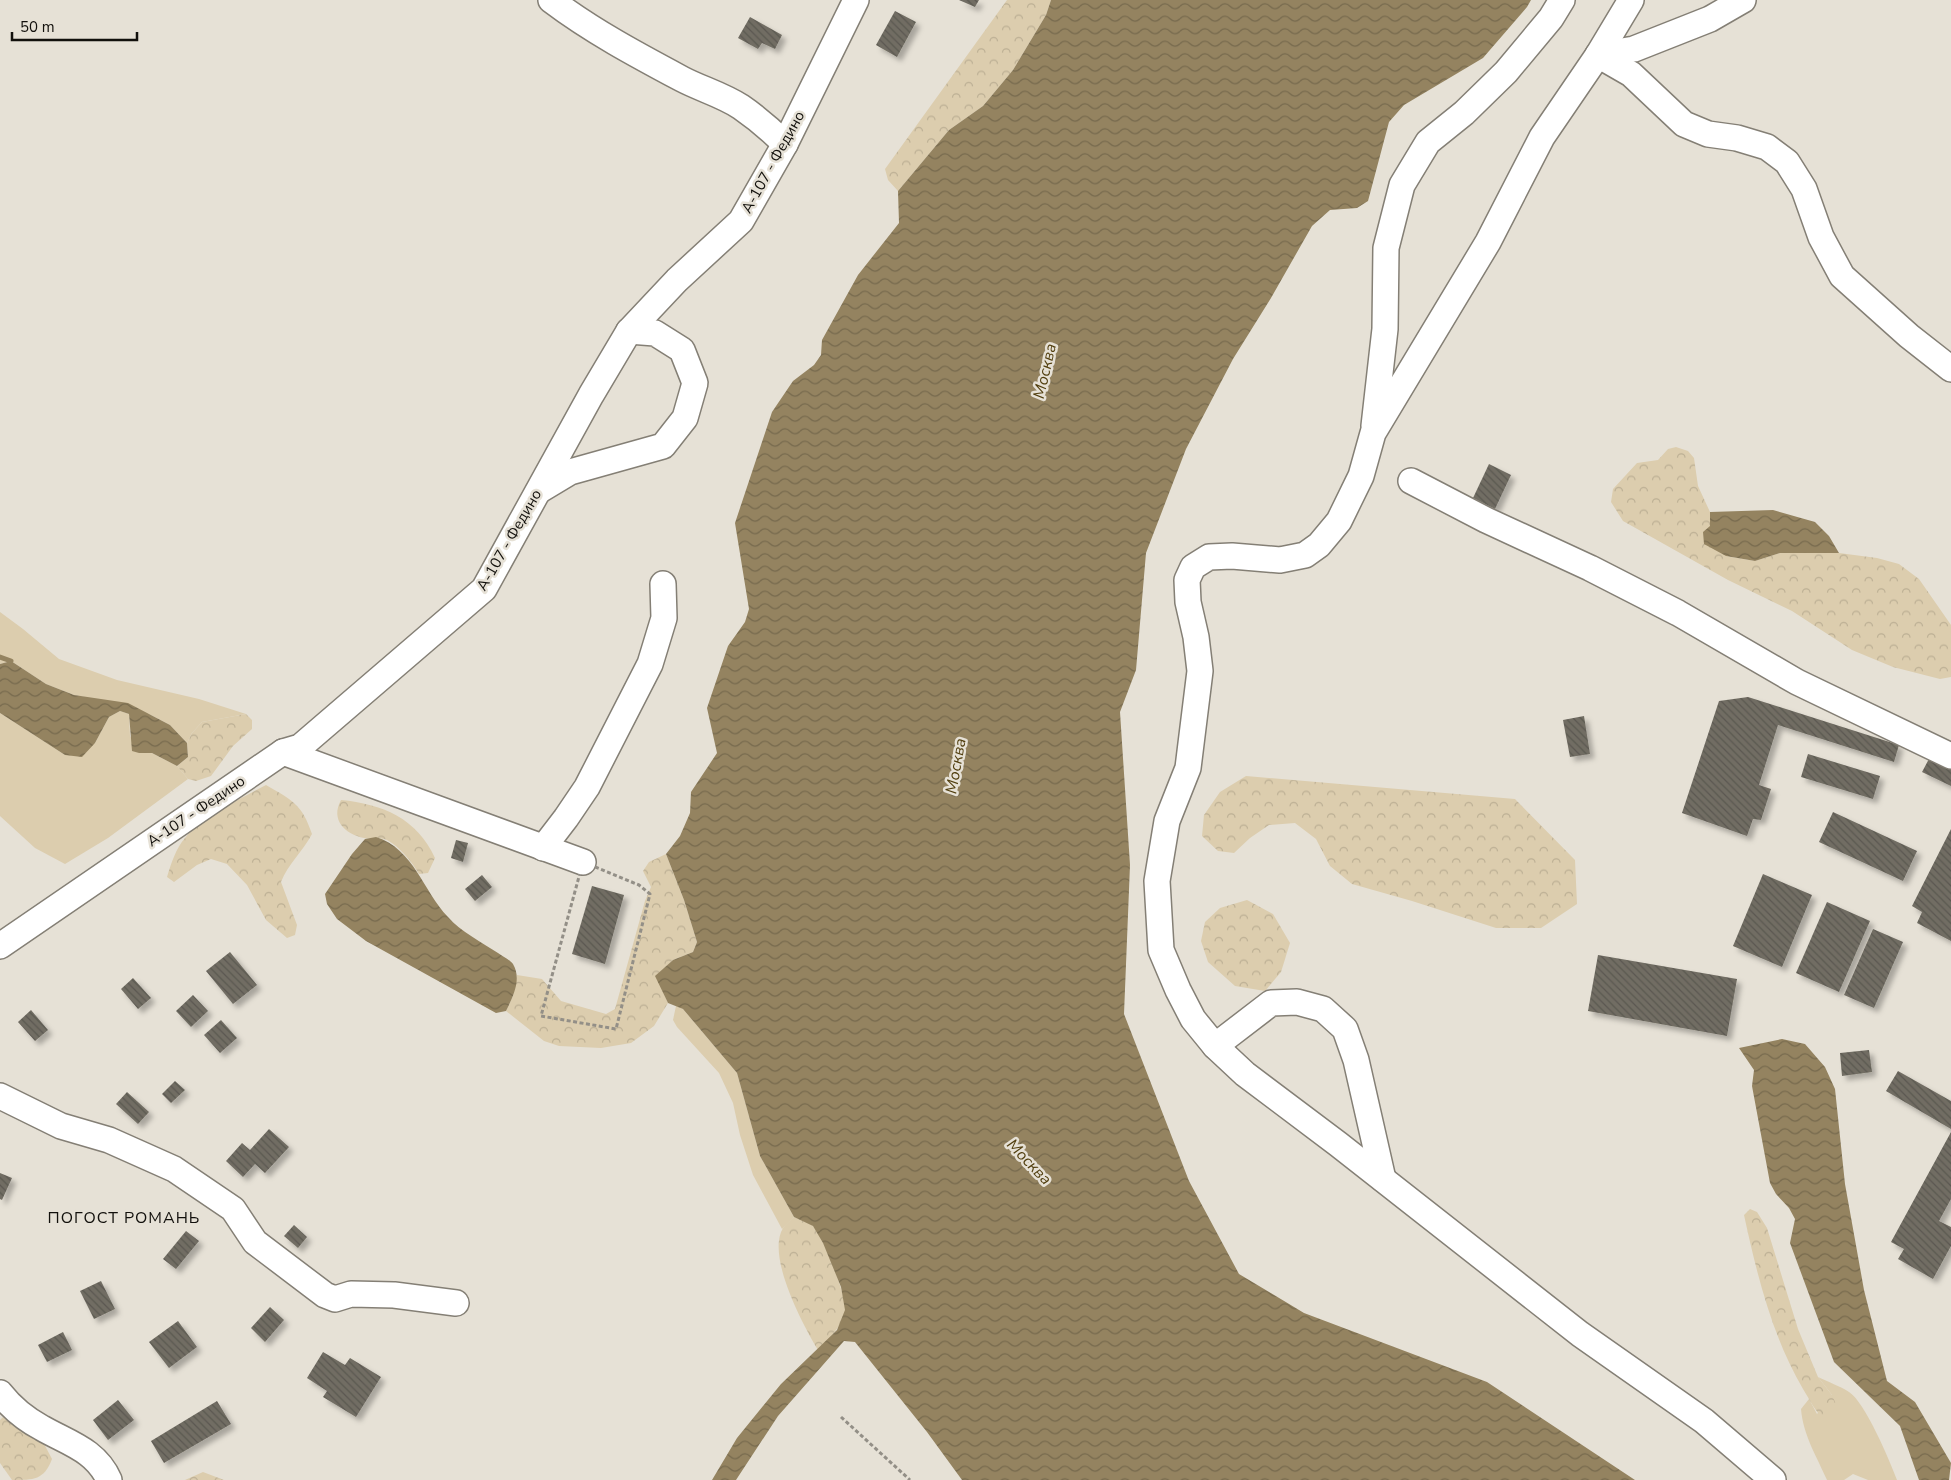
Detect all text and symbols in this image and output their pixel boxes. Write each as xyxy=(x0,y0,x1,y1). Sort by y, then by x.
scale bar xyxy=(12,10,138,42)
text: 50 m xyxy=(20,17,55,37)
street label: А-107 - Федино xyxy=(737,107,809,217)
water label: Москва xyxy=(1028,341,1062,401)
street label: А-107 - Федино xyxy=(472,486,546,594)
water label: Москва xyxy=(940,736,972,796)
street label: А-107 - Федино xyxy=(143,771,249,851)
water label: Москва xyxy=(1002,1134,1056,1190)
district label: ПОГОСТ РОМАНЬ xyxy=(48,1207,200,1229)

